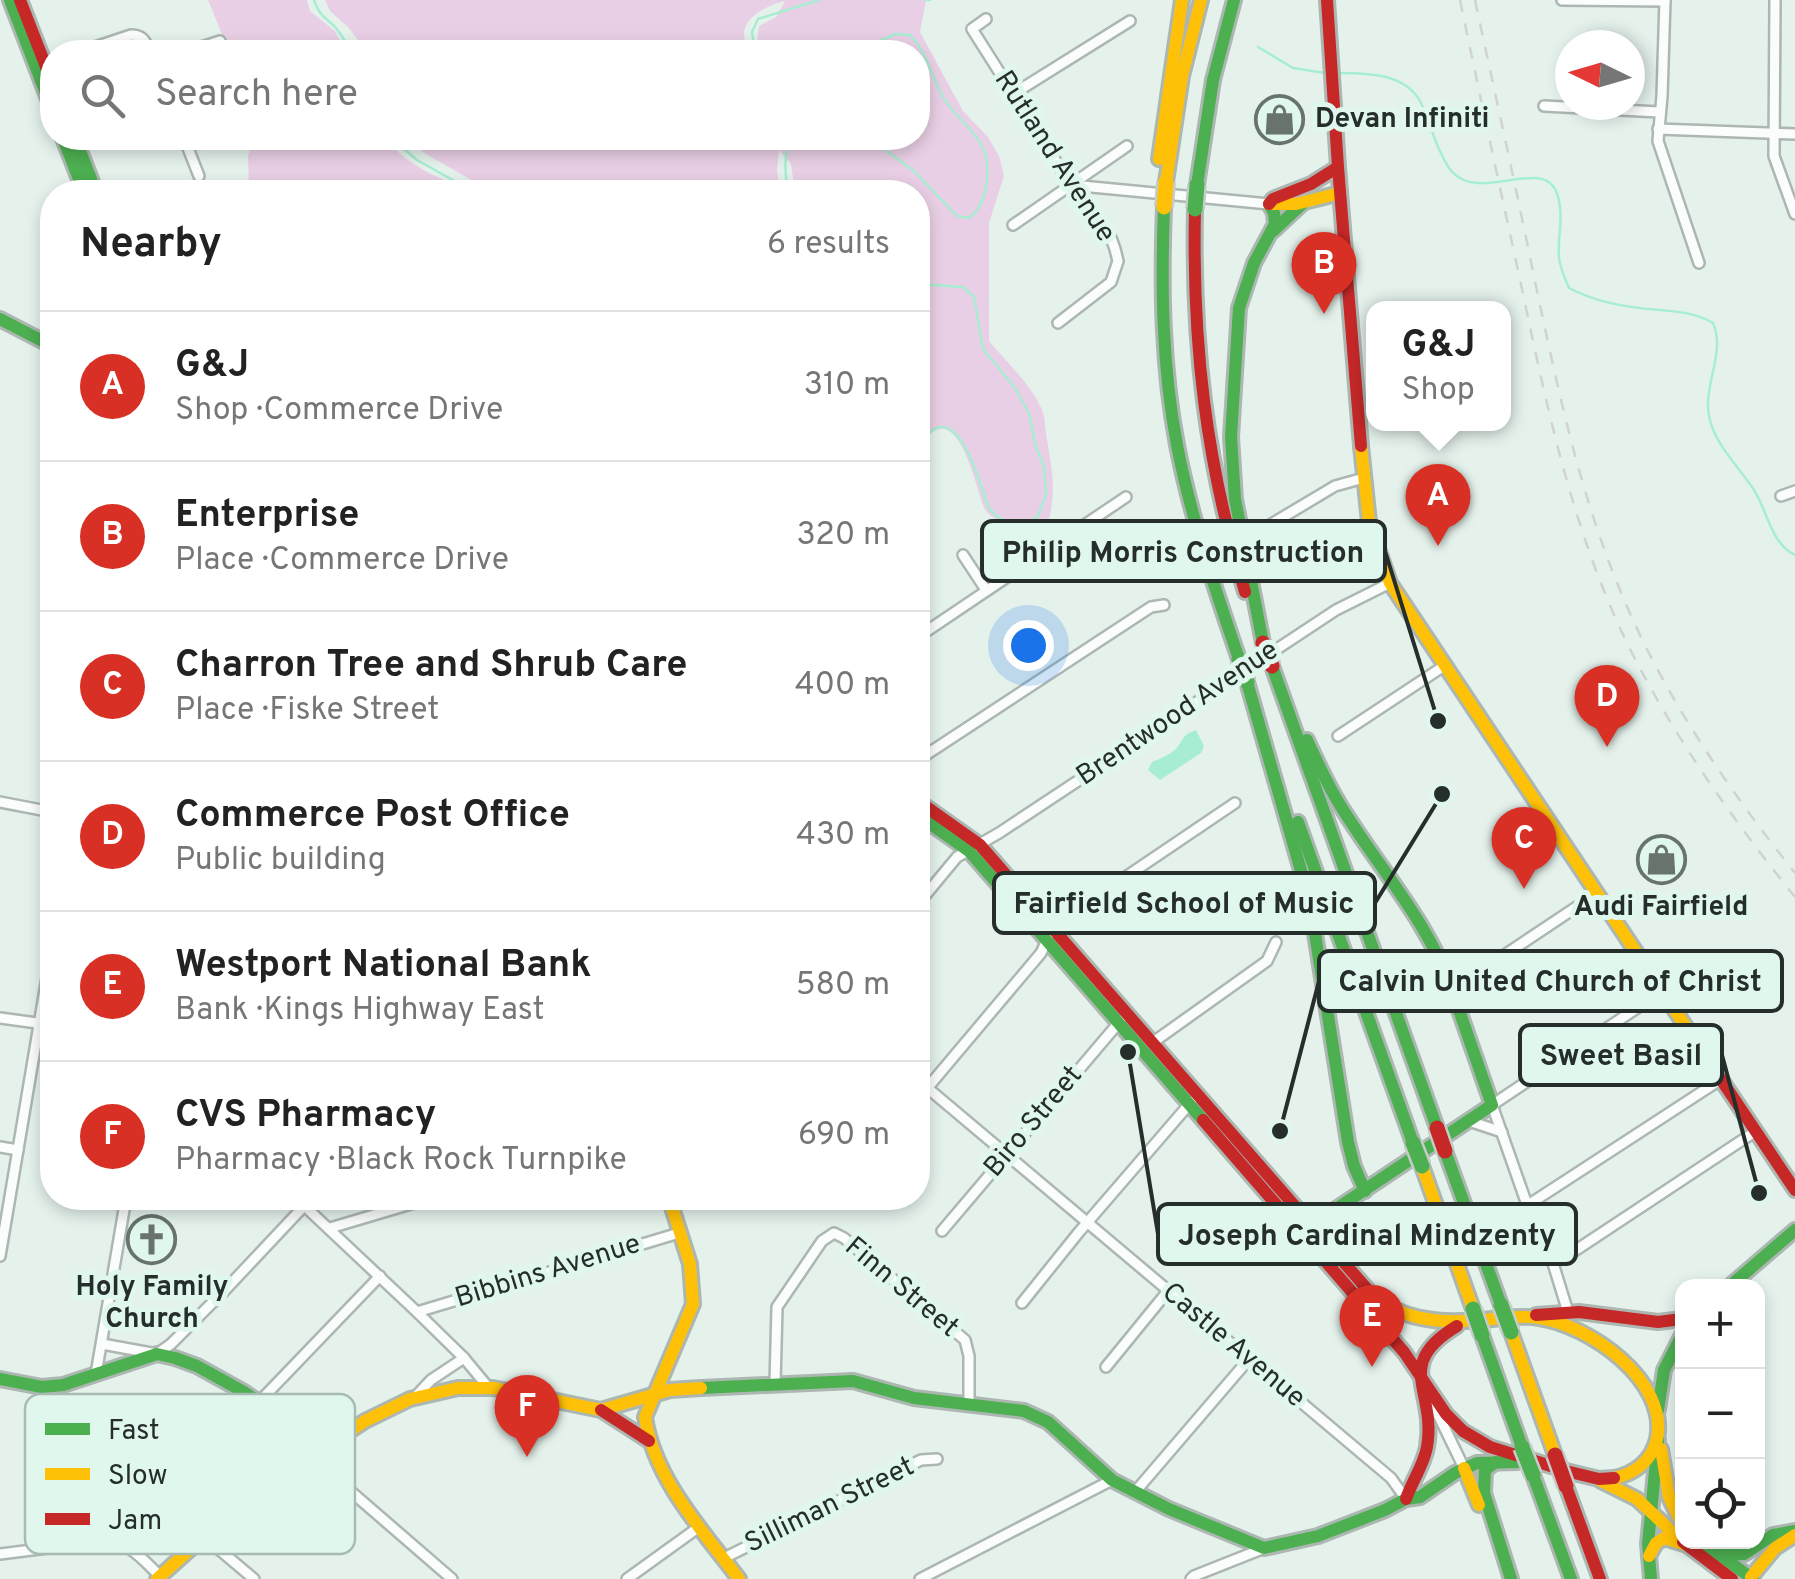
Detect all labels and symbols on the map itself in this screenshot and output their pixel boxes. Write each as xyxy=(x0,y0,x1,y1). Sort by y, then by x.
north arrow xyxy=(1555,30,1645,120)
street label: Rutland Avenue xyxy=(985,64,1123,250)
shop icon: Devan Infiniti xyxy=(1254,94,1306,146)
place label: Devan Infiniti xyxy=(1315,102,1490,138)
pin: B xyxy=(1292,232,1356,314)
pin: A xyxy=(1406,464,1470,546)
callout: Philip Morris Construction xyxy=(982,521,1385,581)
text: Philip Morris Construction xyxy=(1002,536,1364,573)
your location xyxy=(1003,620,1054,671)
street label: Brentwood Avenue xyxy=(1070,633,1286,795)
pin: D xyxy=(1574,664,1640,747)
pin: C xyxy=(1492,806,1556,889)
shop icon: Audi Fairfield xyxy=(1635,834,1687,886)
callout: Fairfield School of Music xyxy=(994,873,1375,933)
text: Fairfield School of Music xyxy=(1013,887,1355,924)
place label: Audi Fairfield xyxy=(1574,890,1748,926)
callout: Calvin United Church of Christ xyxy=(1319,951,1782,1011)
text: Calvin United Church of Christ xyxy=(1338,965,1762,1002)
callout: Sweet Basil xyxy=(1520,1025,1722,1085)
text: Sweet Basil xyxy=(1540,1039,1702,1076)
street label: Biro Street xyxy=(977,1059,1091,1185)
callout: Joseph Cardinal Mindzenty xyxy=(1158,1204,1576,1264)
church icon: Holy Family Church xyxy=(126,1214,178,1266)
text: Joseph Cardinal Mindzenty xyxy=(1178,1219,1556,1256)
street label: Bibbins Avenue xyxy=(451,1227,645,1317)
street label: Finn Street xyxy=(836,1230,966,1346)
place label: Holy Family Church xyxy=(75,1270,229,1338)
street label: Castle Avenue xyxy=(1154,1275,1312,1417)
pin: E xyxy=(1340,1284,1404,1367)
pin: F xyxy=(494,1374,560,1457)
legend xyxy=(25,1394,355,1554)
text: Fast xyxy=(108,1414,160,1450)
street label: Silliman Street xyxy=(739,1449,921,1563)
text: Slow xyxy=(108,1459,167,1495)
text: Jam xyxy=(108,1504,162,1540)

